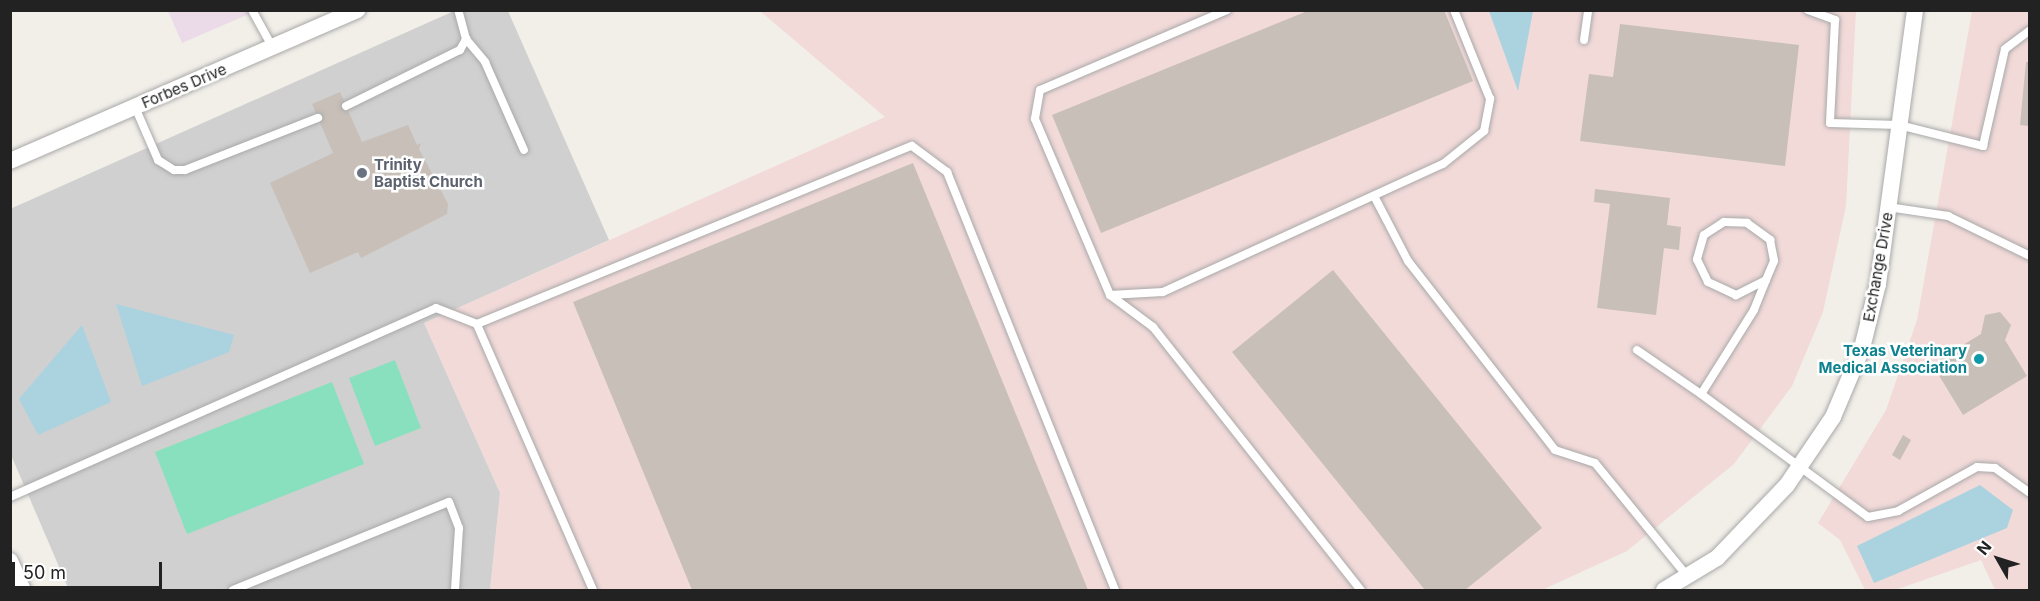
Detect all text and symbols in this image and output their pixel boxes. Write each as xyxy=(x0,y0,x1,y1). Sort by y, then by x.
street label: Forbes Drive xyxy=(139,60,229,112)
place label: Trinity Baptist Church xyxy=(374,155,483,190)
marker: Trinity Baptist Church xyxy=(355,166,369,180)
street label: Exchange Drive xyxy=(1860,211,1896,323)
place label: Texas Veterinary Medical Association xyxy=(1819,341,1967,376)
marker: Texas Veterinary Medical Association xyxy=(1972,352,1986,366)
north arrow xyxy=(1968,529,2028,589)
text: N xyxy=(1972,537,1996,559)
scale bar xyxy=(15,550,165,588)
text: 50 m xyxy=(23,562,66,583)

